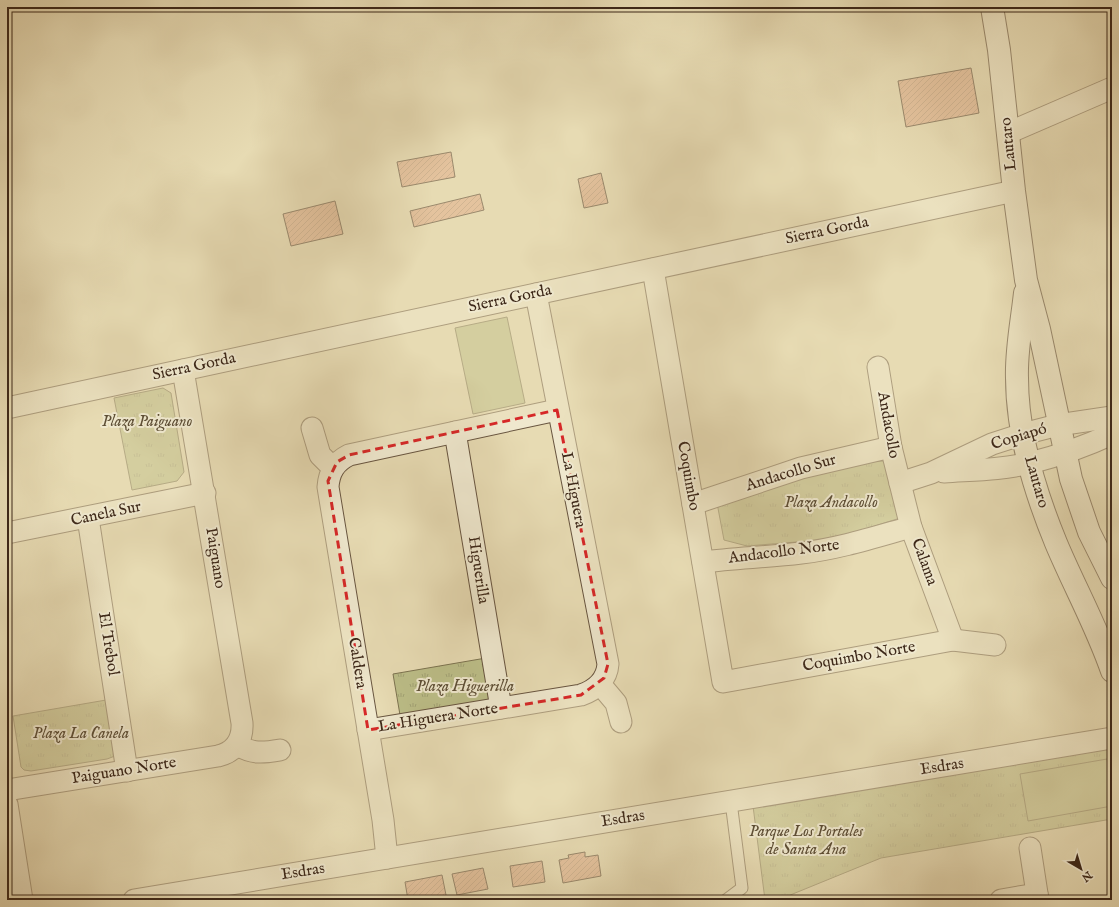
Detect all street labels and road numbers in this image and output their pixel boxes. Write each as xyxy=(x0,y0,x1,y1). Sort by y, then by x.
street label: Lautaro xyxy=(996,116,1022,172)
street label: Sierra Gorda xyxy=(784,212,871,250)
street label: Sierra Gorda xyxy=(467,280,554,318)
street label: Sierra Gorda xyxy=(151,348,238,386)
street label: Andacollo xyxy=(872,389,904,460)
street label: Copiapó xyxy=(989,419,1050,455)
street label: Coquimbo xyxy=(672,440,704,513)
street label: La Higuera xyxy=(556,450,590,530)
street label: Andacollo Sur xyxy=(742,450,839,497)
street label: Lautaro xyxy=(1019,454,1053,511)
street label: Canela Sur xyxy=(69,497,143,531)
street label: Paiguano xyxy=(200,526,230,590)
street label: Higuerilla xyxy=(463,535,493,605)
street label: Andacollo Norte xyxy=(726,535,841,569)
street label: Calama xyxy=(906,536,942,588)
street label: El Trebol xyxy=(93,611,123,678)
street label: Caldera xyxy=(343,636,371,690)
street label: Coquimbo Norte xyxy=(801,637,917,677)
street label: La Higuera Norte xyxy=(377,699,499,737)
street label: Paiguano Norte xyxy=(70,753,178,789)
street label: Esdras xyxy=(919,754,965,780)
street label: Esdras xyxy=(600,806,646,832)
street label: Esdras xyxy=(280,859,326,885)

